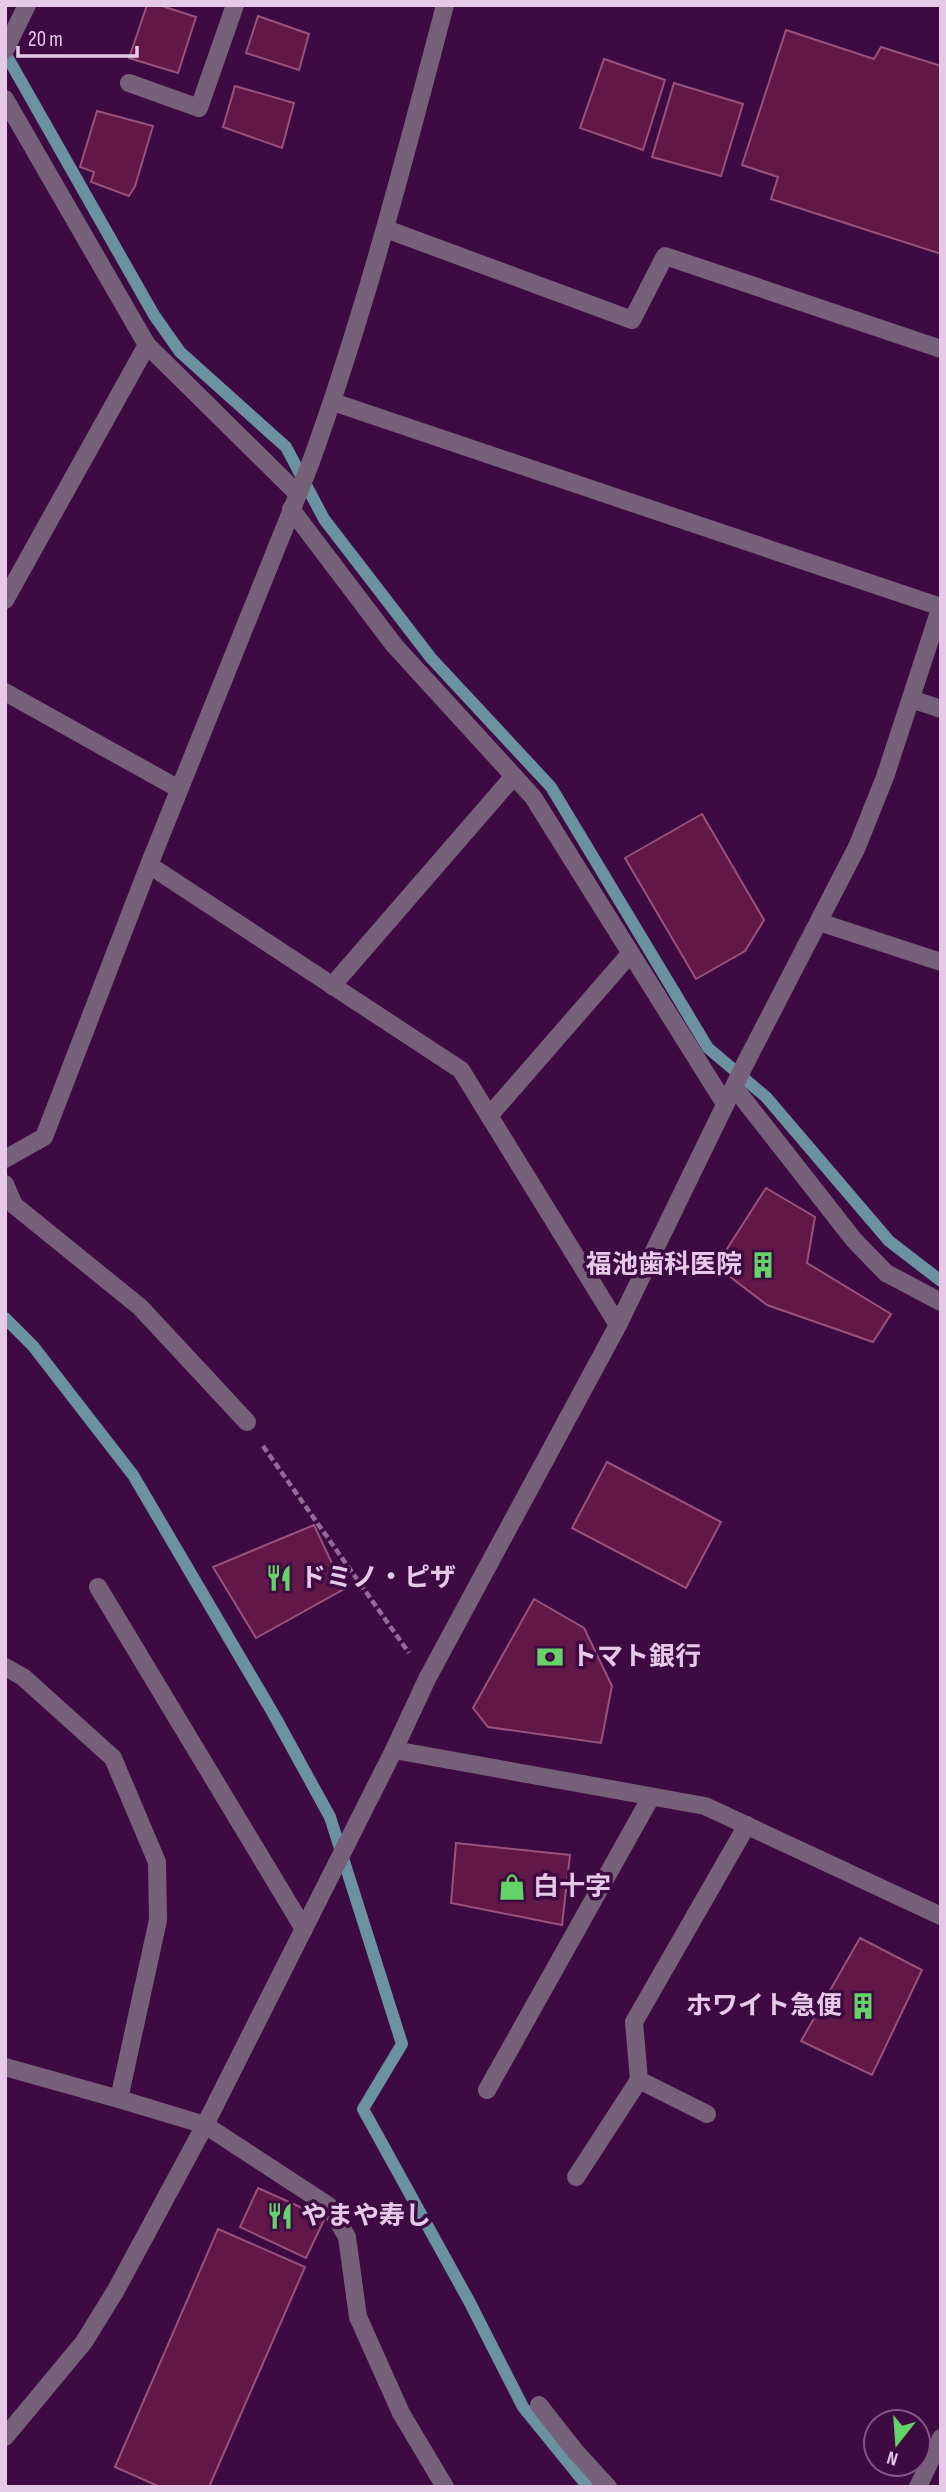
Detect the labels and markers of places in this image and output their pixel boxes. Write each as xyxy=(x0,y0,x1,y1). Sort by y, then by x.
place label: 福池歯科医院 xyxy=(586,1250,742,1281)
building icon: 福池歯科医院 xyxy=(748,1250,778,1280)
restaurant icon: ドミノ・ピザ xyxy=(264,1563,294,1593)
place label: ドミノ・ピザ xyxy=(300,1563,456,1594)
bank icon: トマト銀行 xyxy=(535,1642,565,1672)
place label: トマト銀行 xyxy=(571,1642,701,1673)
shop icon: 白十字 xyxy=(497,1872,527,1902)
place label: 白十字 xyxy=(533,1872,611,1903)
place label: ホワイト急便 xyxy=(686,1991,842,2022)
building icon: ホワイト急便 xyxy=(848,1991,878,2021)
restaurant icon: やまや寿し xyxy=(265,2201,295,2231)
place label: やまや寿し xyxy=(301,2201,431,2232)

